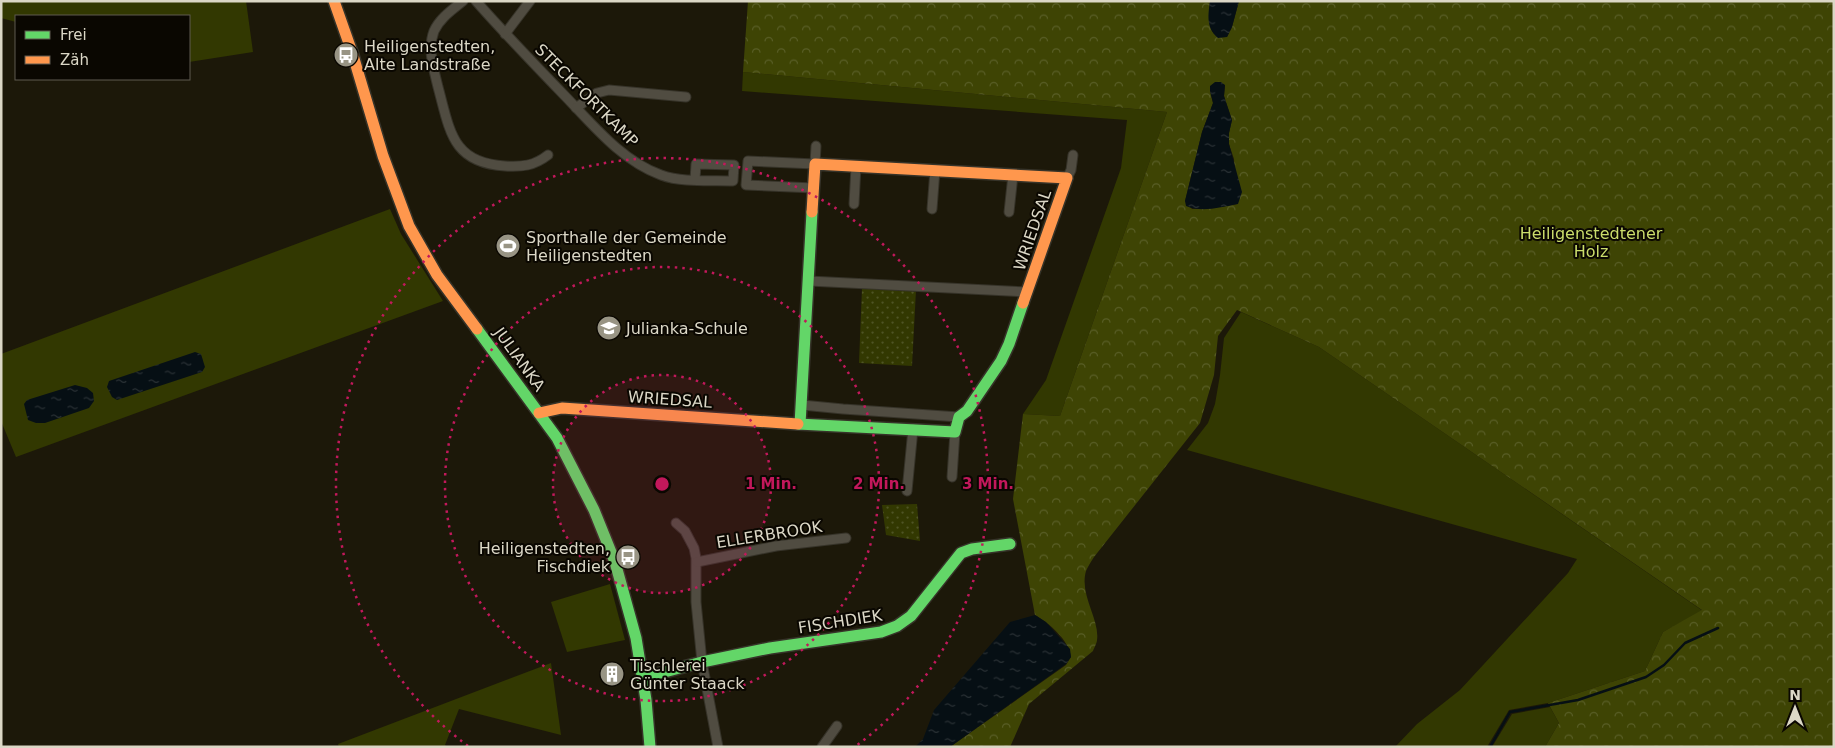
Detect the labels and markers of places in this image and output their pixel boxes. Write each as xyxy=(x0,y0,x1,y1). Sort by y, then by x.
place label: Heiligenstedten, Alte Landstraße xyxy=(364,37,495,74)
bus stop icon: Heiligenstedten, Alte Landstraße xyxy=(333,42,359,68)
place label: Sporthalle der Gemeinde Heiligenstedten xyxy=(526,228,727,265)
sports icon: Sporthalle der Gemeinde Heiligenstedten xyxy=(495,233,521,259)
school or university icon: Julianka-Schule xyxy=(596,315,622,341)
place label: Julianka-Schule xyxy=(625,319,748,338)
centre of rings xyxy=(653,475,671,493)
place label: Heiligenstedten, Fischdiek xyxy=(479,539,611,576)
bus stop icon: Heiligenstedten, Fischdiek xyxy=(615,544,641,570)
place label: Tischlerei Günter Staack xyxy=(629,656,745,693)
building icon: Tischlerei Günter Staack xyxy=(599,661,625,687)

